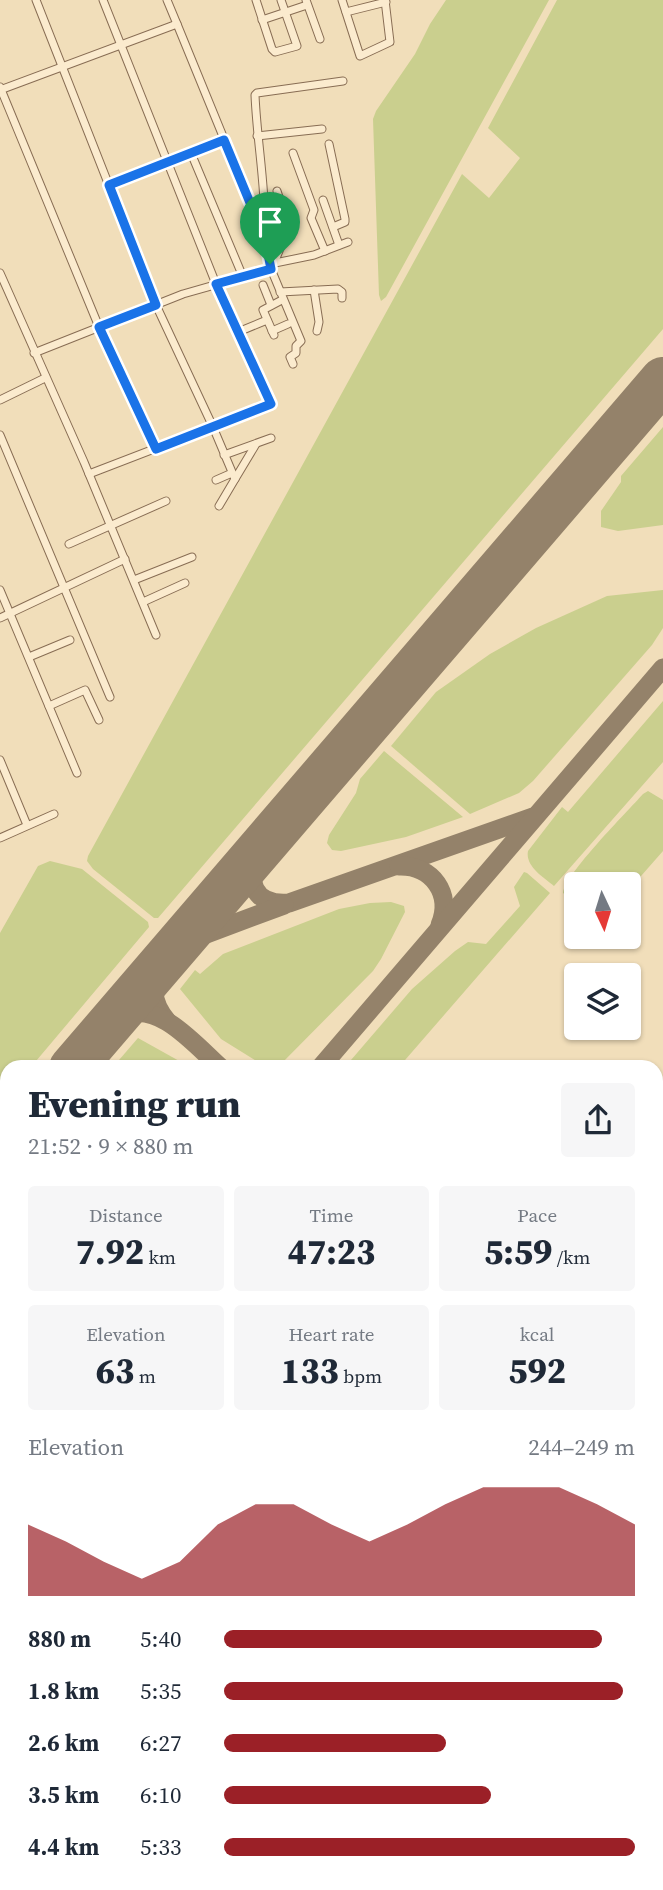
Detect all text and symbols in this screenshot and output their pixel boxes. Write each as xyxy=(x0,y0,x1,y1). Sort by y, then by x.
pin xyxy=(240,192,300,264)
icon: arrive xyxy=(251,203,289,241)
north arrow xyxy=(564,872,640,948)
map controls xyxy=(564,872,641,1040)
button: layers xyxy=(564,963,641,1040)
text: Evening run xyxy=(28,1078,241,1130)
button: share xyxy=(561,1083,635,1157)
text: 21:52 · 9 × 880 m xyxy=(28,1130,194,1162)
text: Distance xyxy=(89,1202,163,1228)
text: Time xyxy=(310,1202,353,1228)
text: Pace xyxy=(517,1202,557,1228)
text: 7.92 xyxy=(76,1228,144,1276)
text: 47:23 xyxy=(288,1228,375,1276)
text: 5:59 xyxy=(484,1228,552,1276)
text: km xyxy=(144,1244,176,1270)
text: /km xyxy=(552,1244,590,1270)
text: Elevation xyxy=(86,1321,166,1347)
text: Heart rate xyxy=(288,1321,375,1347)
text: kcal xyxy=(520,1321,554,1347)
text: 63 xyxy=(96,1347,134,1395)
text: 133 xyxy=(281,1347,339,1395)
text: 592 xyxy=(508,1347,566,1395)
text: m xyxy=(134,1363,156,1389)
text: bpm xyxy=(339,1363,382,1389)
text: Elevation xyxy=(28,1431,124,1463)
text: 244–249 m xyxy=(528,1431,635,1463)
text: 880 m xyxy=(28,1623,91,1655)
text: 5:40 xyxy=(140,1623,181,1655)
text: 1.8 km xyxy=(28,1675,99,1707)
text: 5:35 xyxy=(140,1675,181,1707)
text: 2.6 km xyxy=(28,1727,99,1759)
text: 6:27 xyxy=(140,1727,181,1759)
text: 3.5 km xyxy=(28,1779,99,1811)
text: 6:10 xyxy=(140,1779,181,1811)
text: 4.4 km xyxy=(28,1831,99,1863)
text: 5:33 xyxy=(140,1831,181,1863)

